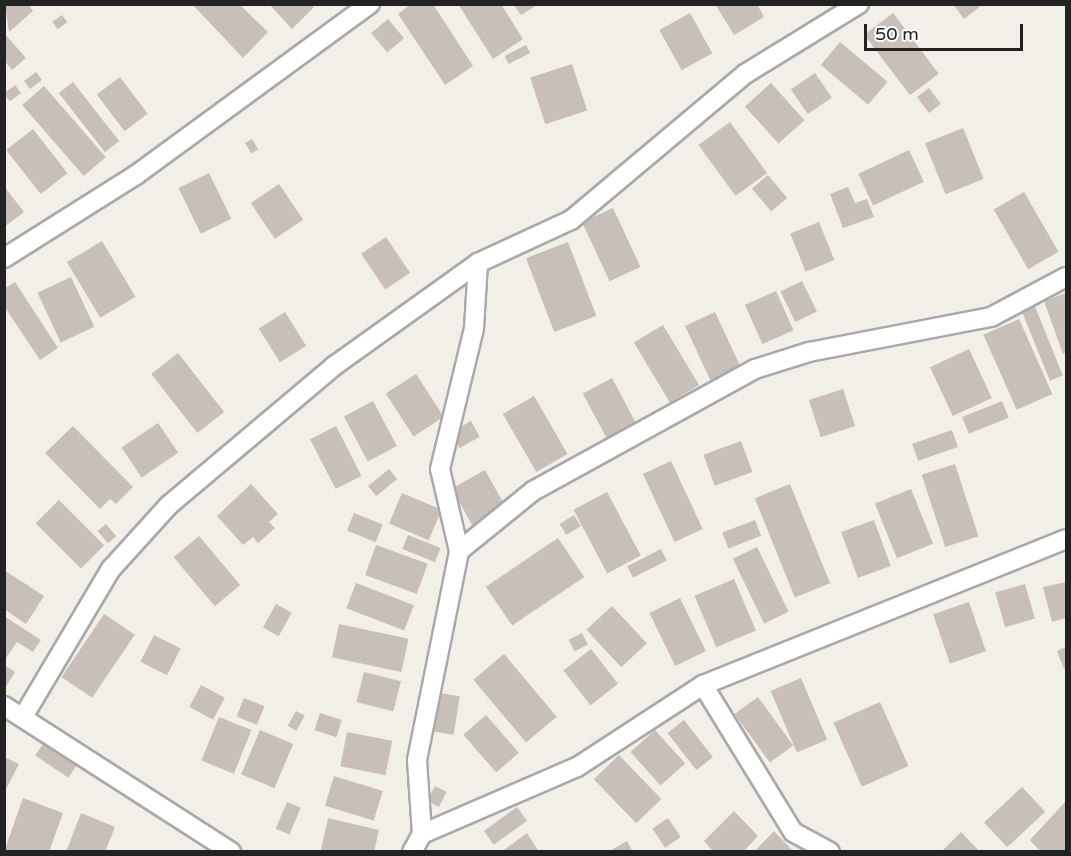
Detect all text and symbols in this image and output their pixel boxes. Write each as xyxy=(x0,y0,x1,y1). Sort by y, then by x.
scale bar xyxy=(867,12,1026,50)
text: 50 m xyxy=(875,23,919,45)

